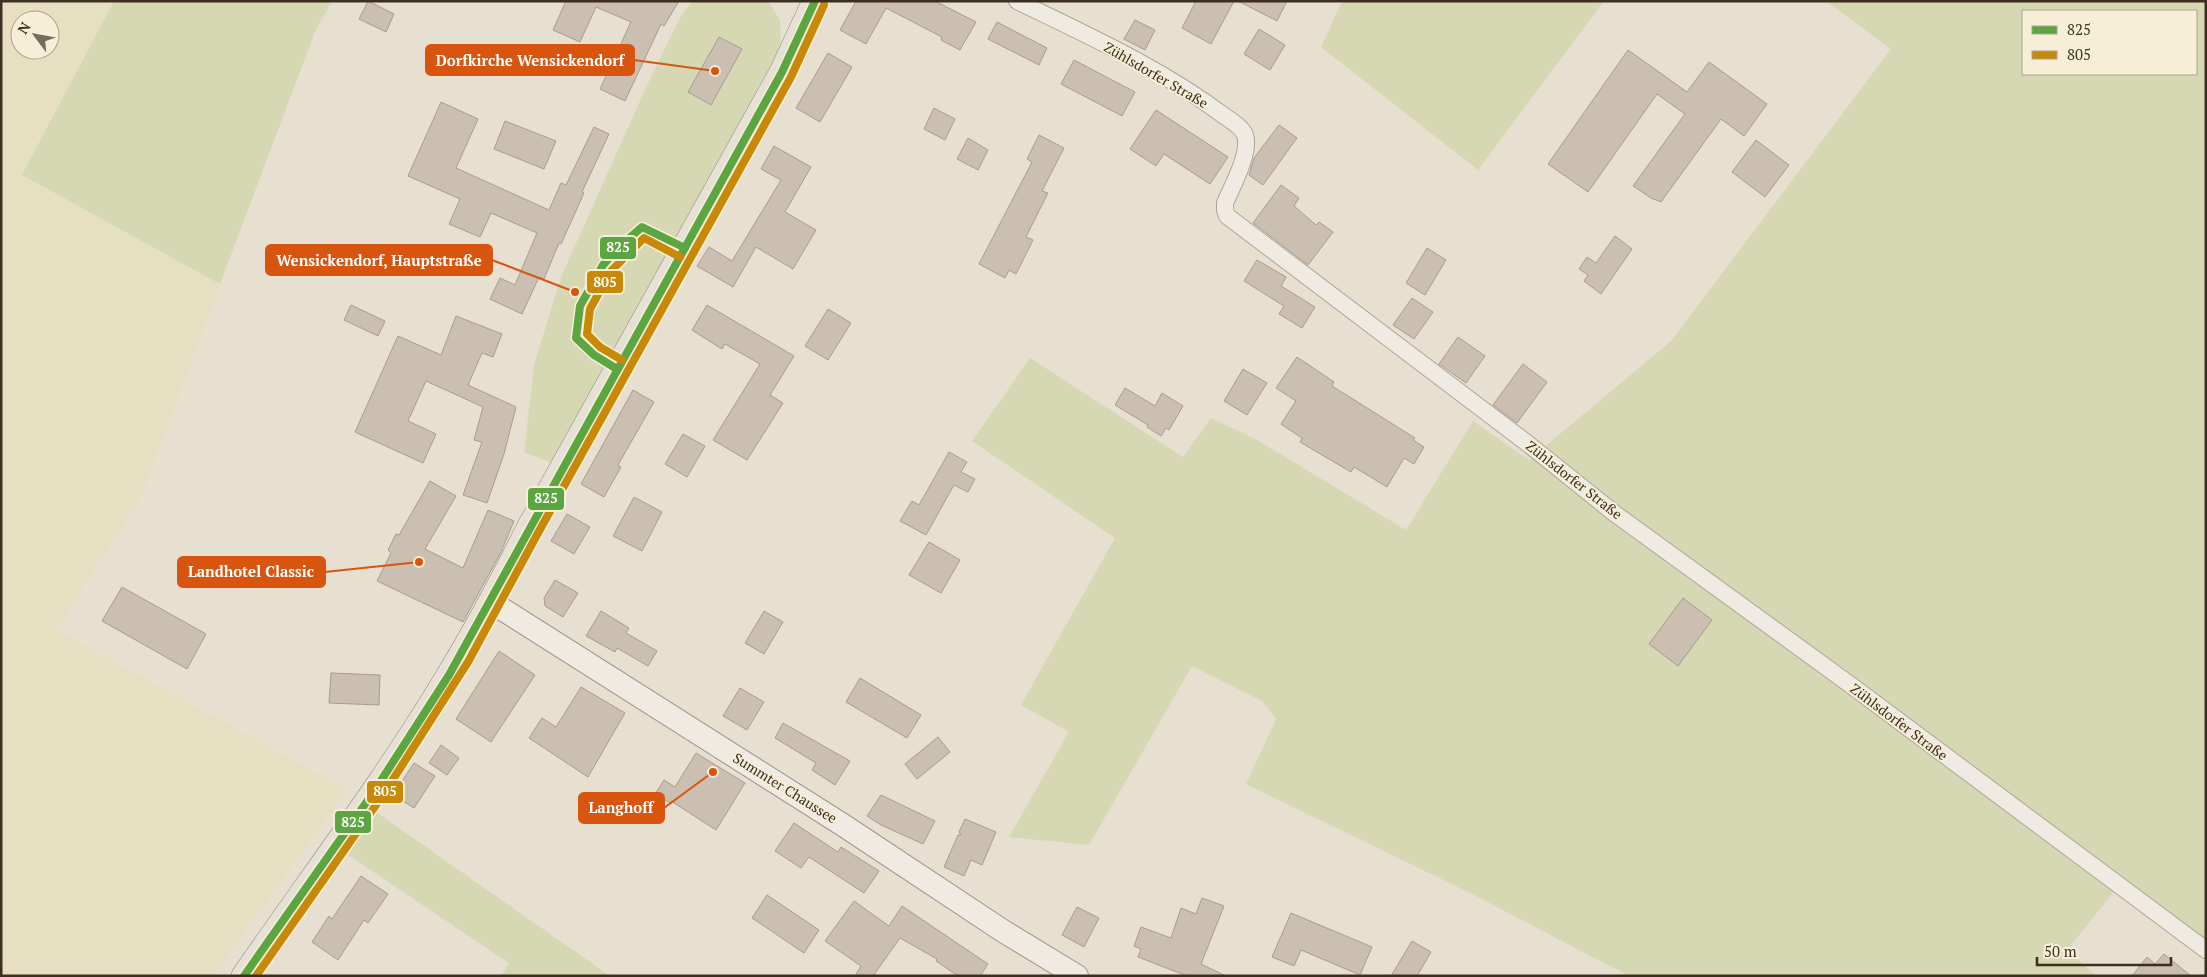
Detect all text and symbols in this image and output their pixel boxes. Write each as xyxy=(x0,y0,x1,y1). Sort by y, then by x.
north arrow xyxy=(10,10,60,60)
legend xyxy=(2022,10,2197,75)
text: N xyxy=(13,18,35,37)
text: 825 xyxy=(2067,19,2091,39)
street label: Zühlsdorfer Straße xyxy=(1101,37,1212,112)
text: 805 xyxy=(2067,44,2091,64)
callout: Dorfkirche Wensickendorf xyxy=(426,45,634,75)
text: Dorfkirche Wensickendorf xyxy=(436,50,626,70)
line badge: 825 xyxy=(599,236,637,260)
text: 825 xyxy=(606,237,630,256)
callout: Wensickendorf, Hauptstraße xyxy=(266,245,492,275)
text: Wensickendorf, Hauptstraße xyxy=(276,250,482,270)
line badge: 805 xyxy=(586,270,624,294)
text: 805 xyxy=(593,272,617,291)
street label: Zühlsdorfer Straße xyxy=(1522,436,1626,523)
line badge: 825 xyxy=(527,487,565,511)
text: 825 xyxy=(534,488,558,507)
callout: Landhotel Classic xyxy=(178,557,325,587)
text: Landhotel Classic xyxy=(188,561,314,581)
street label: Zühlsdorfer Straße xyxy=(1847,679,1952,765)
street label: Summter Chaussee xyxy=(730,748,841,827)
line badge: 805 xyxy=(366,780,404,804)
text: 805 xyxy=(373,781,397,800)
callout: Langhoff xyxy=(579,793,664,823)
text: Langhoff xyxy=(589,797,655,817)
line badge: 825 xyxy=(334,810,372,834)
text: 825 xyxy=(341,812,365,831)
scale bar xyxy=(2037,934,2171,966)
text: 50 m xyxy=(2044,941,2077,961)

